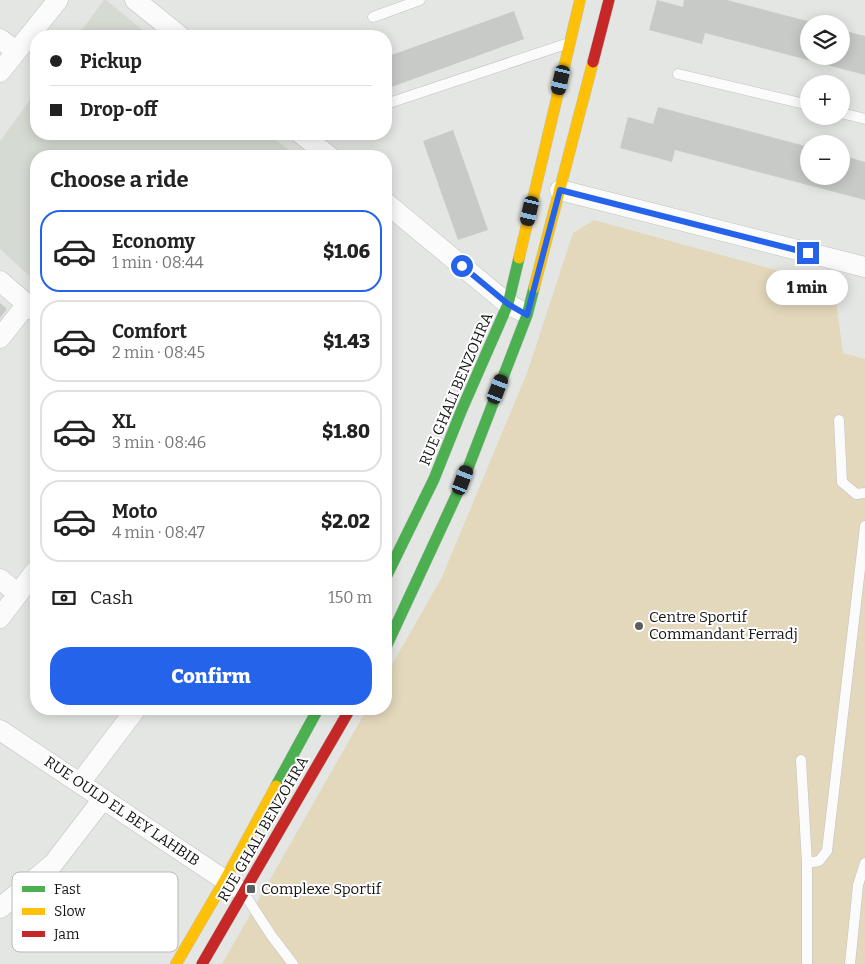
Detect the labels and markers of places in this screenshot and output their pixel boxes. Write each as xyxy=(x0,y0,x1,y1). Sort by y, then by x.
place label: Centre Sportif Commandant Ferradj xyxy=(649,608,798,643)
marker: Centre Sportif Commandant Ferradj xyxy=(633,620,645,632)
place label: Complexe Sportif xyxy=(261,880,383,898)
marker: Complexe Sportif xyxy=(245,883,257,895)

